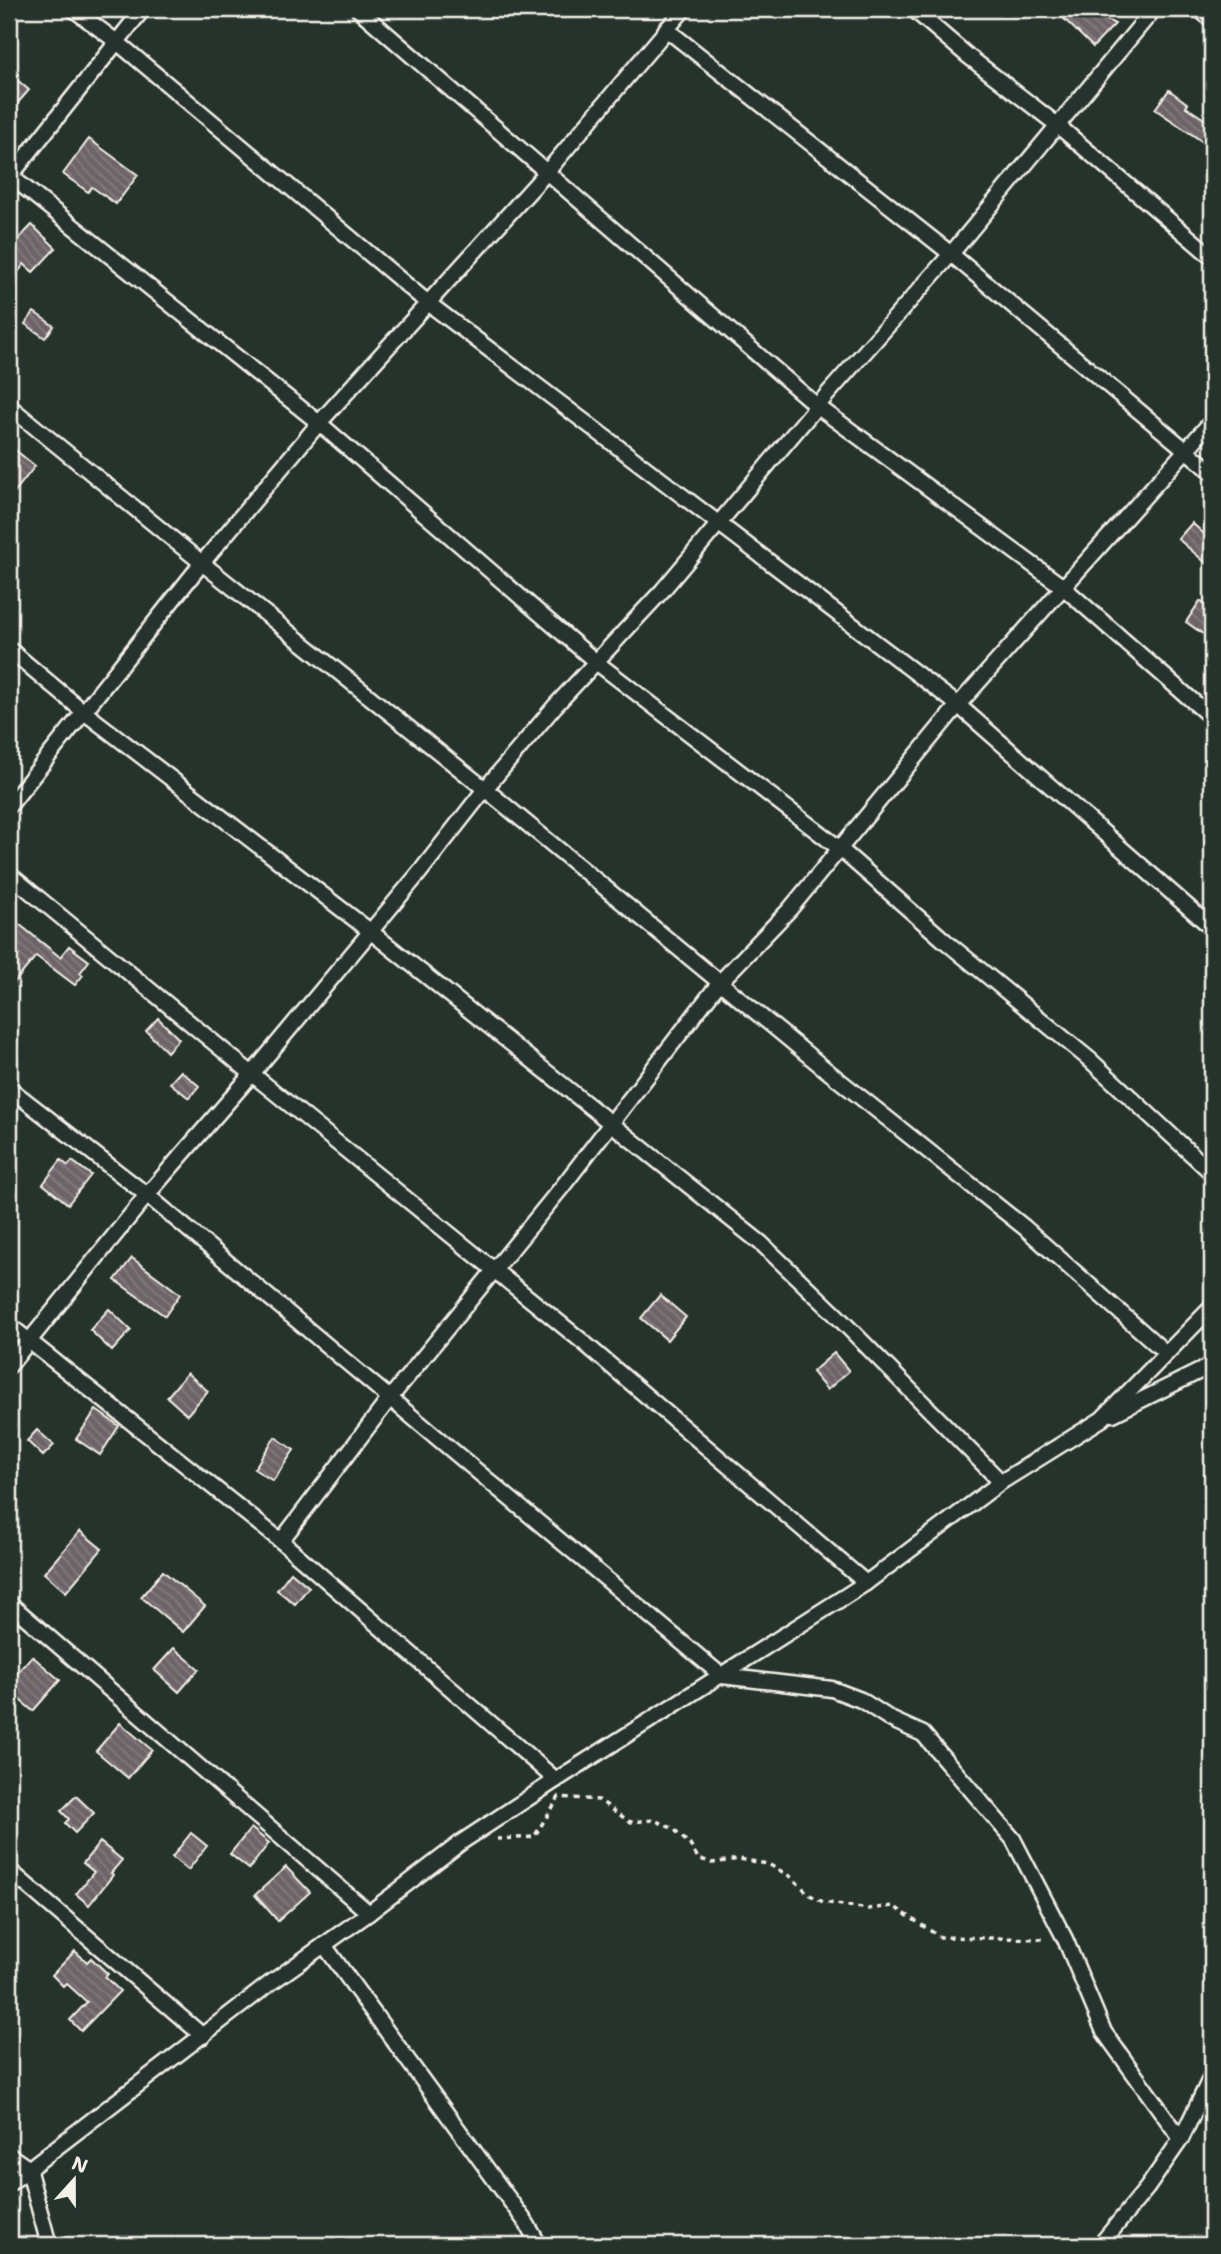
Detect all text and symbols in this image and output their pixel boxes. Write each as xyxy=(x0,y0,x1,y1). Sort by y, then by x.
north arrow xyxy=(38,2146,108,2216)
text: N xyxy=(68,2150,91,2179)

